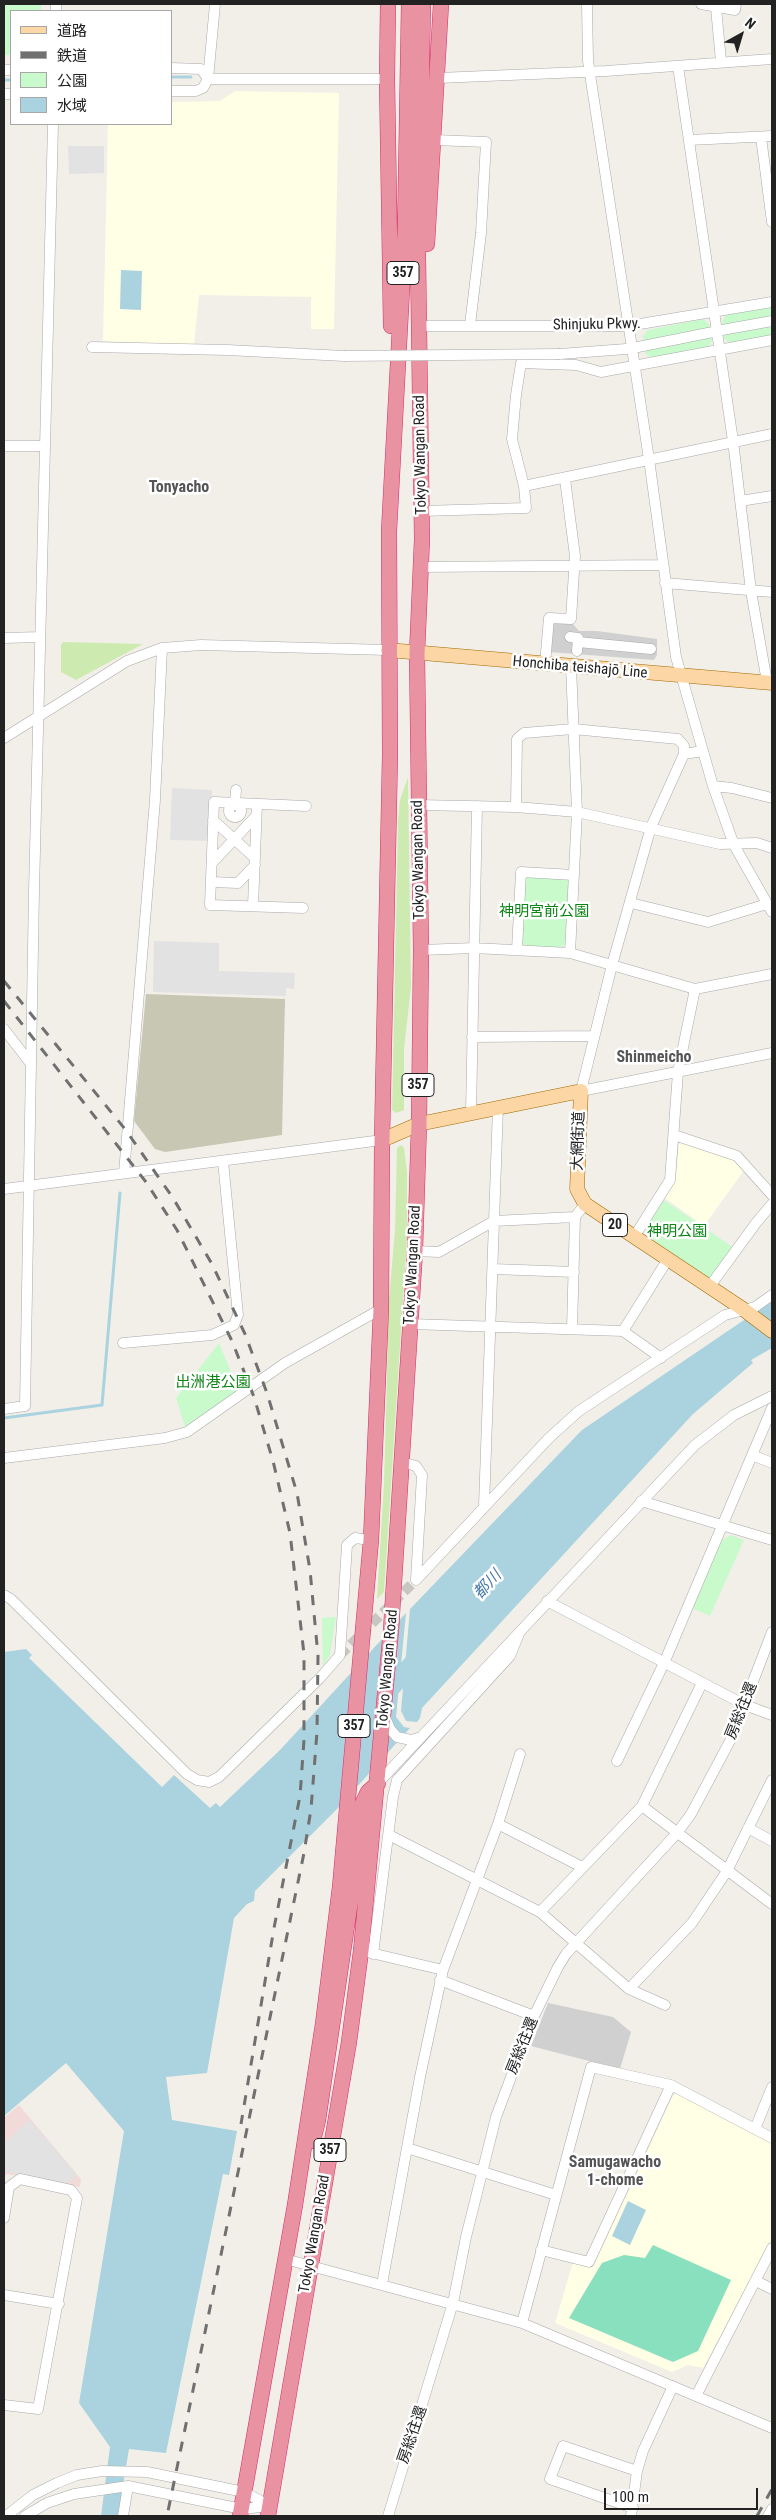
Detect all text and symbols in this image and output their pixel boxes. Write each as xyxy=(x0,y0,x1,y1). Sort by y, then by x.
legend xyxy=(10,10,172,125)
north arrow xyxy=(716,10,766,60)
text: N xyxy=(742,14,759,32)
text: 道路 xyxy=(57,22,87,40)
text: 鉄道 xyxy=(57,47,87,65)
text: 公園 xyxy=(57,72,87,90)
text: 水域 xyxy=(57,97,87,115)
road number: 357 xyxy=(387,262,419,284)
street label: Shinjuku Pkwy. xyxy=(553,315,641,335)
street label: Tokyo Wangan Road xyxy=(411,395,431,515)
district label: Tonyacho xyxy=(149,478,209,498)
street label: Honchiba teishajō Line xyxy=(512,653,648,683)
street label: Tokyo Wangan Road xyxy=(409,800,429,920)
park label: 神明宮前公園 xyxy=(499,903,589,921)
district label: Shinmeicho xyxy=(616,1048,692,1068)
road number: 357 xyxy=(402,1074,434,1096)
street label: 大網街道 xyxy=(569,1111,589,1171)
street label: Tokyo Wangan Road xyxy=(401,1205,425,1325)
road number: 20 xyxy=(602,1214,628,1236)
park label: 神明公園 xyxy=(647,1223,707,1241)
park label: 出洲港公園 xyxy=(176,1374,250,1392)
water label: 都川 xyxy=(470,1567,506,1603)
street label: Tokyo Wangan Road xyxy=(374,1609,402,1729)
street label: 房総往還 xyxy=(722,1680,762,1742)
road number: 357 xyxy=(338,1714,370,1738)
street label: 房総往還 xyxy=(503,2015,543,2077)
road number: 357 xyxy=(314,2138,346,2162)
district label: Samugawacho 1-chome xyxy=(569,2153,661,2191)
street label: Tokyo Wangan Road xyxy=(296,2174,334,2294)
street label: 房総往還 xyxy=(395,2404,431,2466)
scale bar xyxy=(606,2478,760,2510)
text: 100 m xyxy=(612,2488,649,2506)

